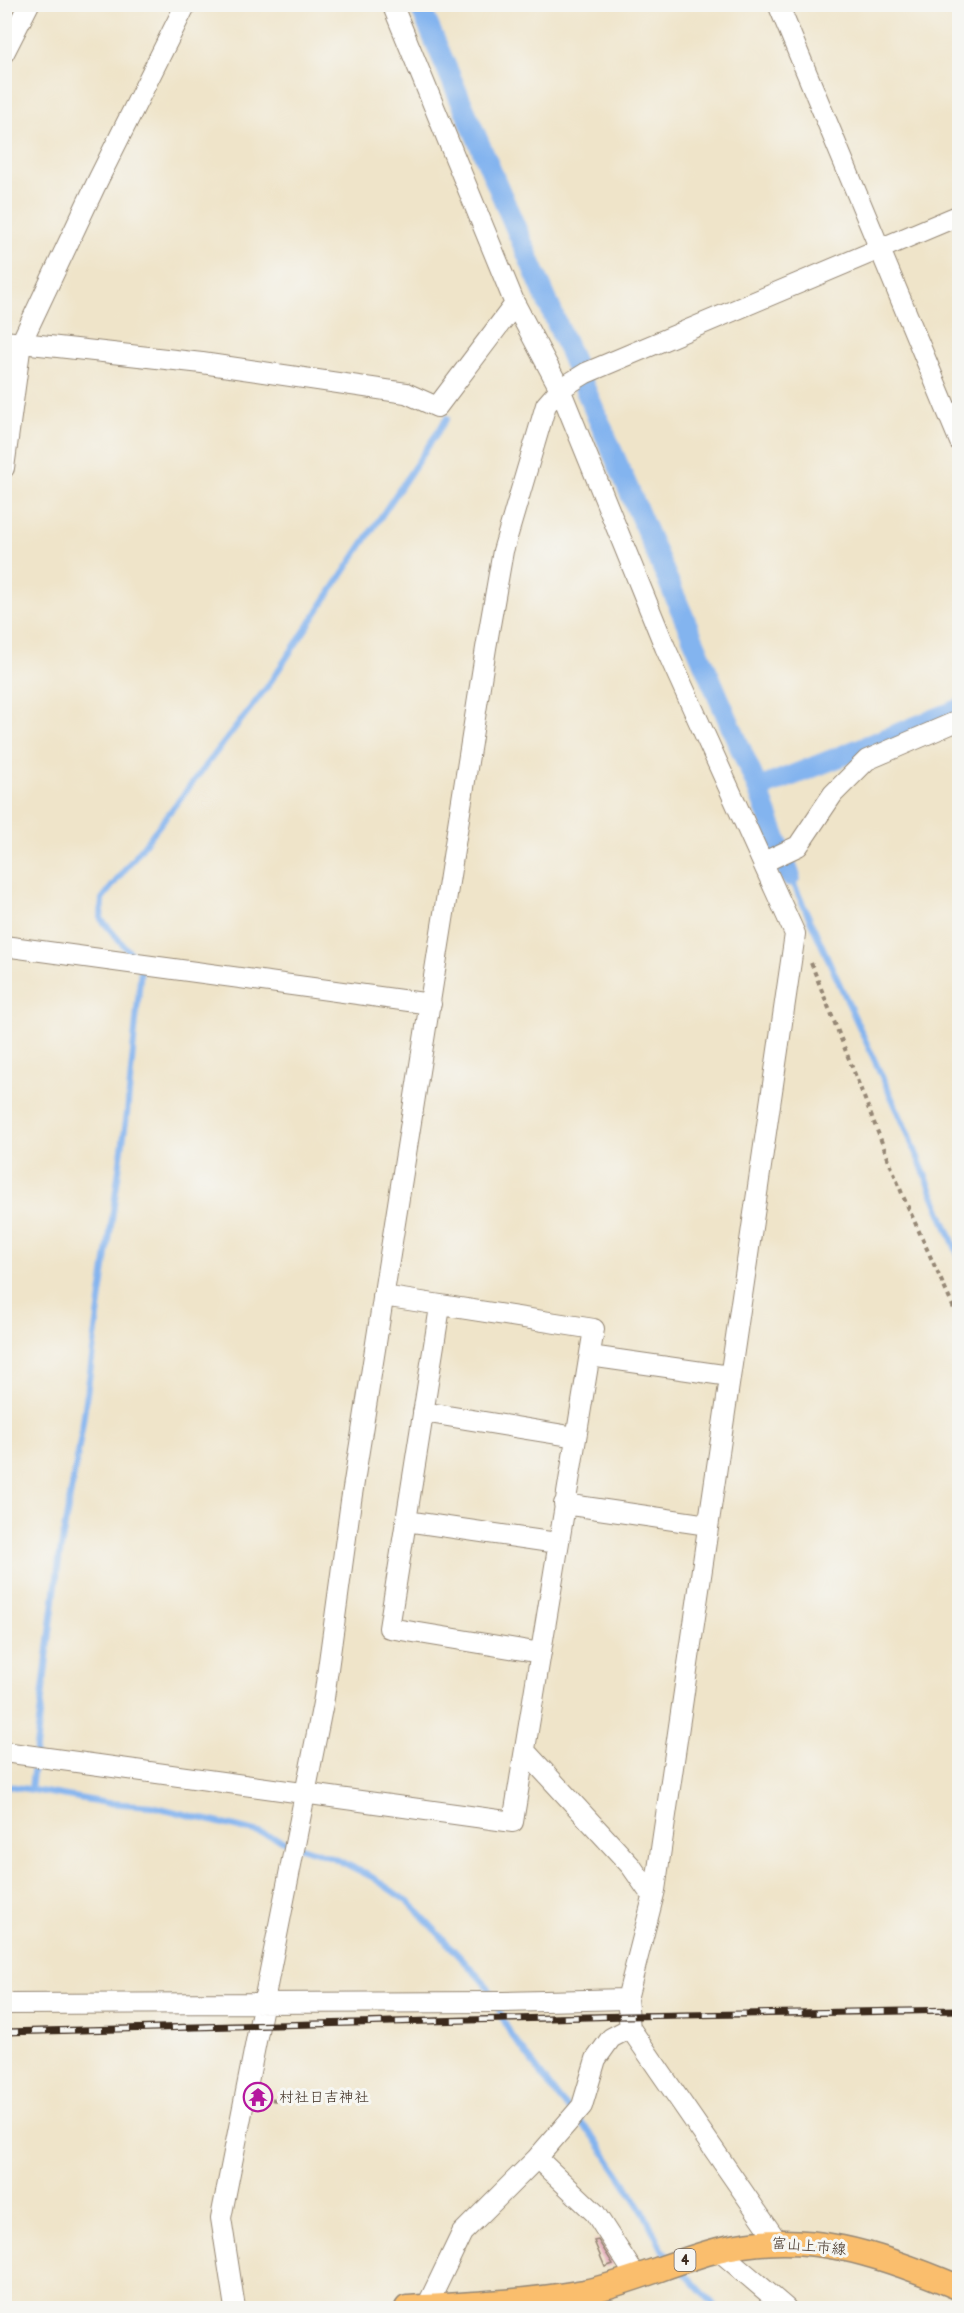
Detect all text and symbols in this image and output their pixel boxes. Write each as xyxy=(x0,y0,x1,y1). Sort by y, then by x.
temple icon: 村社日吉神社 xyxy=(242,2081,274,2113)
place label: 村社日吉神社 xyxy=(279,2088,369,2107)
street label: 富山上市線 xyxy=(771,2234,847,2259)
road number: 4 xyxy=(674,2249,696,2271)

